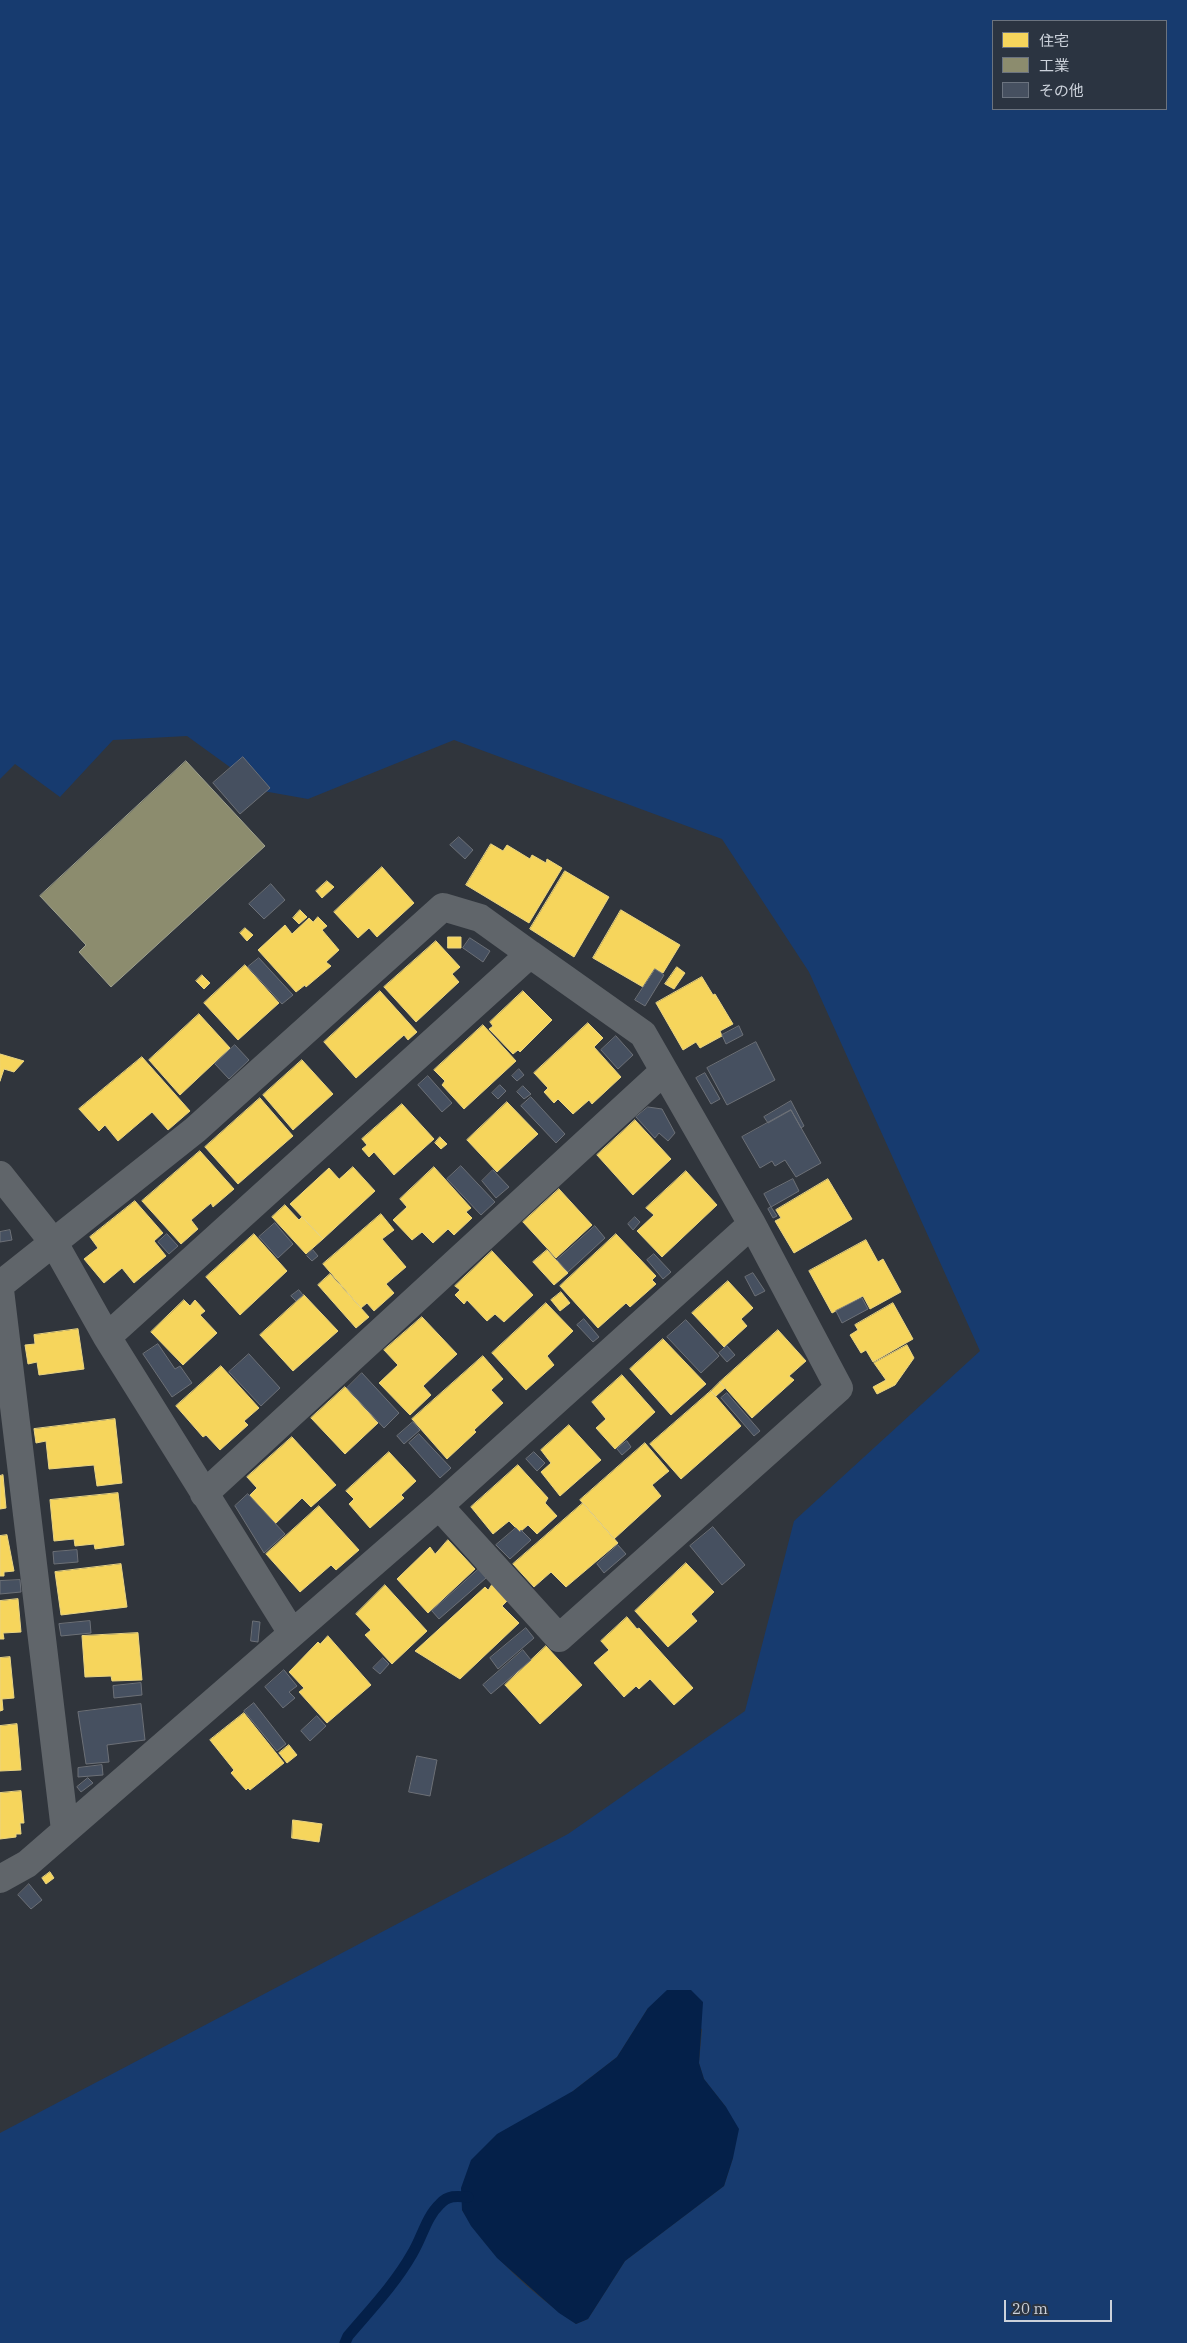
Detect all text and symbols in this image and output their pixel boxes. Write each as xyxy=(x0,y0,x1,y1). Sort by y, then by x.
legend xyxy=(992,20,1167,110)
text: 住宅 xyxy=(1039,31,1069,50)
text: 工業 xyxy=(1039,56,1069,75)
text: その他 xyxy=(1039,81,1084,100)
scale bar xyxy=(1007,2290,1114,2322)
text: 20 m xyxy=(1012,2299,1048,2318)

